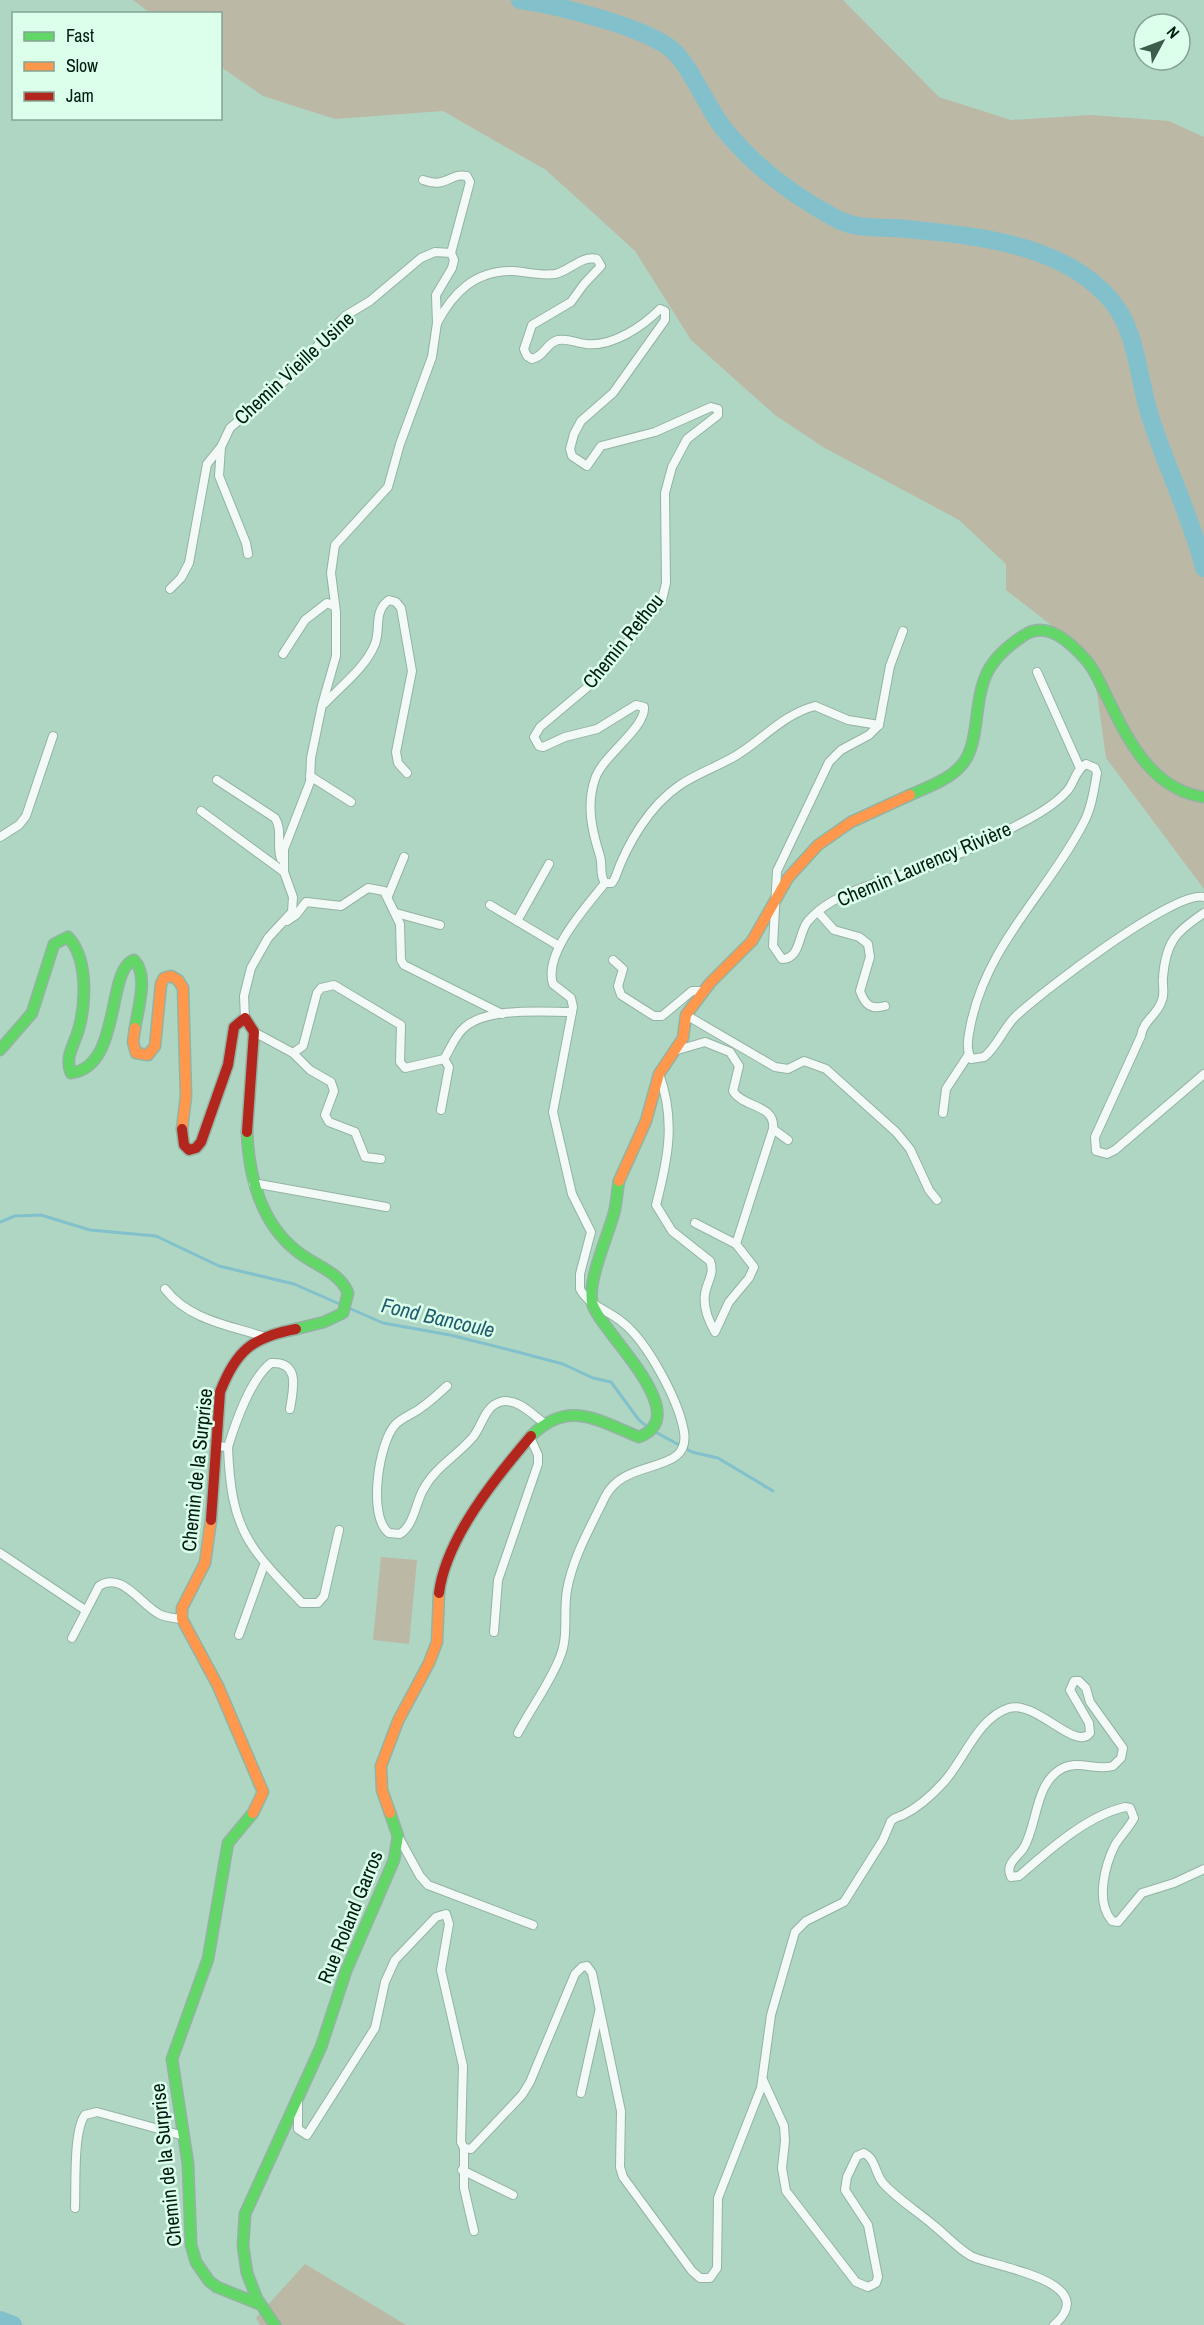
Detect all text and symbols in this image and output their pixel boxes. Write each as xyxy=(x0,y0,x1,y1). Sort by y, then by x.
legend xyxy=(12,12,222,120)
north arrow xyxy=(1132,12,1192,72)
text: N xyxy=(1162,21,1185,43)
text: Fast xyxy=(66,23,94,48)
text: Slow xyxy=(66,53,98,78)
text: Jam xyxy=(66,83,94,108)
street label: Chemin Vieille Usine xyxy=(228,305,359,430)
street label: Chemin Rethou xyxy=(576,588,669,694)
street label: Chemin Laurency Rivière xyxy=(833,815,1015,912)
water label: Fond Bancoule xyxy=(379,1290,498,1345)
street label: Chemin de la Surprise xyxy=(175,1387,219,1553)
street label: Rue Roland Garros xyxy=(311,1846,389,1987)
street label: Chemin de la Surprise xyxy=(144,2082,188,2248)

